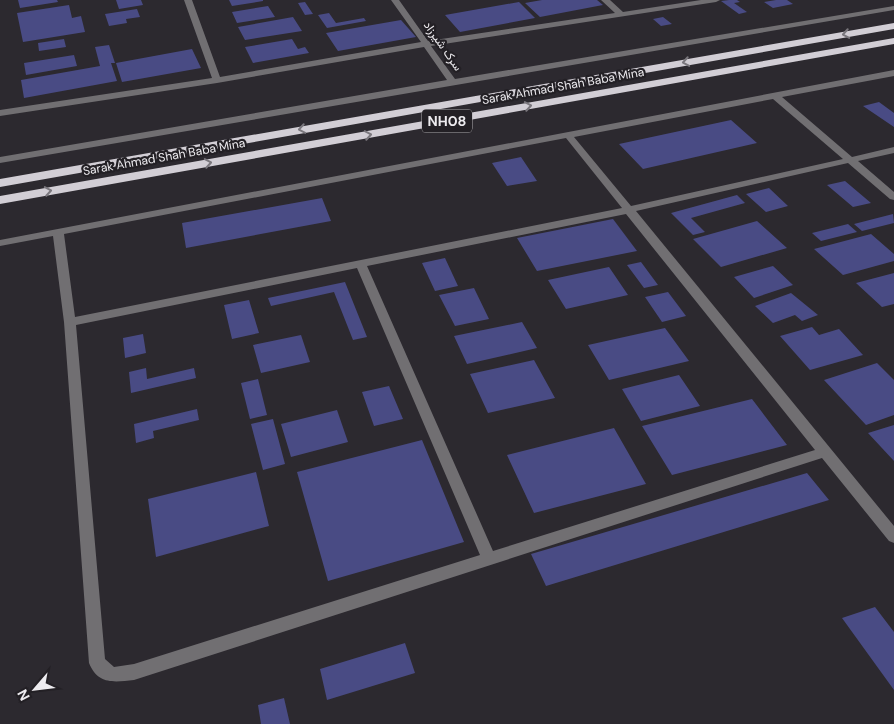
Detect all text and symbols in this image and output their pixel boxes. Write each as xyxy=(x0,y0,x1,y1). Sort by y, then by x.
street label: سرک شیرزاد xyxy=(420,18,466,74)
one-way arrow xyxy=(842,28,850,38)
one-way arrow xyxy=(682,56,690,66)
street label: Sarak Ahmad Shah Baba Mina xyxy=(481,64,645,108)
one-way arrow xyxy=(524,102,533,112)
road number: NH08 xyxy=(422,110,472,132)
one-way arrow xyxy=(297,124,306,134)
one-way arrow xyxy=(364,130,372,140)
street label: Sarak Ahmad Shah Baba Mina xyxy=(82,135,246,179)
one-way arrow xyxy=(204,159,212,169)
one-way arrow xyxy=(44,187,52,197)
north arrow xyxy=(10,664,60,714)
text: N xyxy=(13,686,34,704)

